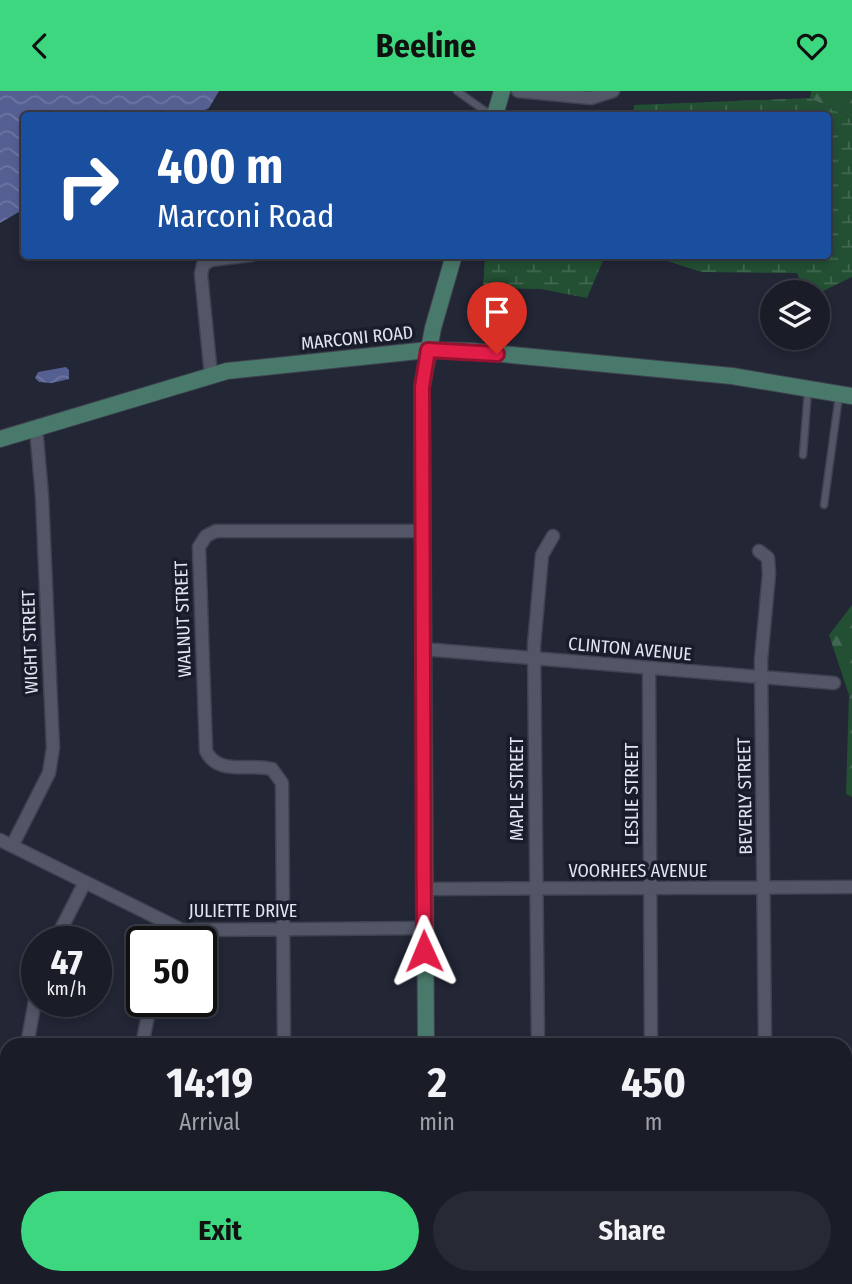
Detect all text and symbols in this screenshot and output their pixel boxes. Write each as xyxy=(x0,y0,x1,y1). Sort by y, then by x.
icon: back xyxy=(21,27,59,65)
text: Beeline xyxy=(376,27,476,65)
icon: heart xyxy=(793,27,831,65)
text: 400 m xyxy=(157,137,283,196)
icon: right xyxy=(42,140,133,231)
text: Marconi Road xyxy=(157,197,334,235)
map controls xyxy=(760,280,830,350)
button: layers xyxy=(760,280,830,350)
pin xyxy=(467,282,527,354)
icon: arrive xyxy=(478,293,516,331)
street label: MARCONI ROAD xyxy=(300,321,414,355)
street label: WALNUT STREET xyxy=(170,560,196,678)
street label: WIGHT STREET xyxy=(17,589,43,694)
street label: CLINTON AVENUE xyxy=(567,633,693,665)
street label: MAPLE STREET xyxy=(506,736,528,841)
street label: BEVERLY STREET xyxy=(733,737,757,855)
street label: LESLIE STREET xyxy=(621,742,643,845)
street label: VOORHEES AVENUE xyxy=(568,860,708,882)
street label: JULIETTE DRIVE xyxy=(189,900,297,922)
position arrow xyxy=(387,914,461,988)
speed limit sign: 50 xyxy=(126,926,217,1017)
text: 47 xyxy=(50,941,83,983)
text: km/h xyxy=(46,978,87,1000)
text: 14:19 xyxy=(166,1058,253,1108)
text: 2 xyxy=(427,1058,447,1108)
text: 450 xyxy=(621,1058,686,1108)
text: Arrival xyxy=(179,1108,240,1136)
text: min xyxy=(419,1108,455,1136)
text: m xyxy=(645,1108,662,1136)
button: Exit xyxy=(21,1191,419,1271)
button: Share xyxy=(433,1191,831,1271)

